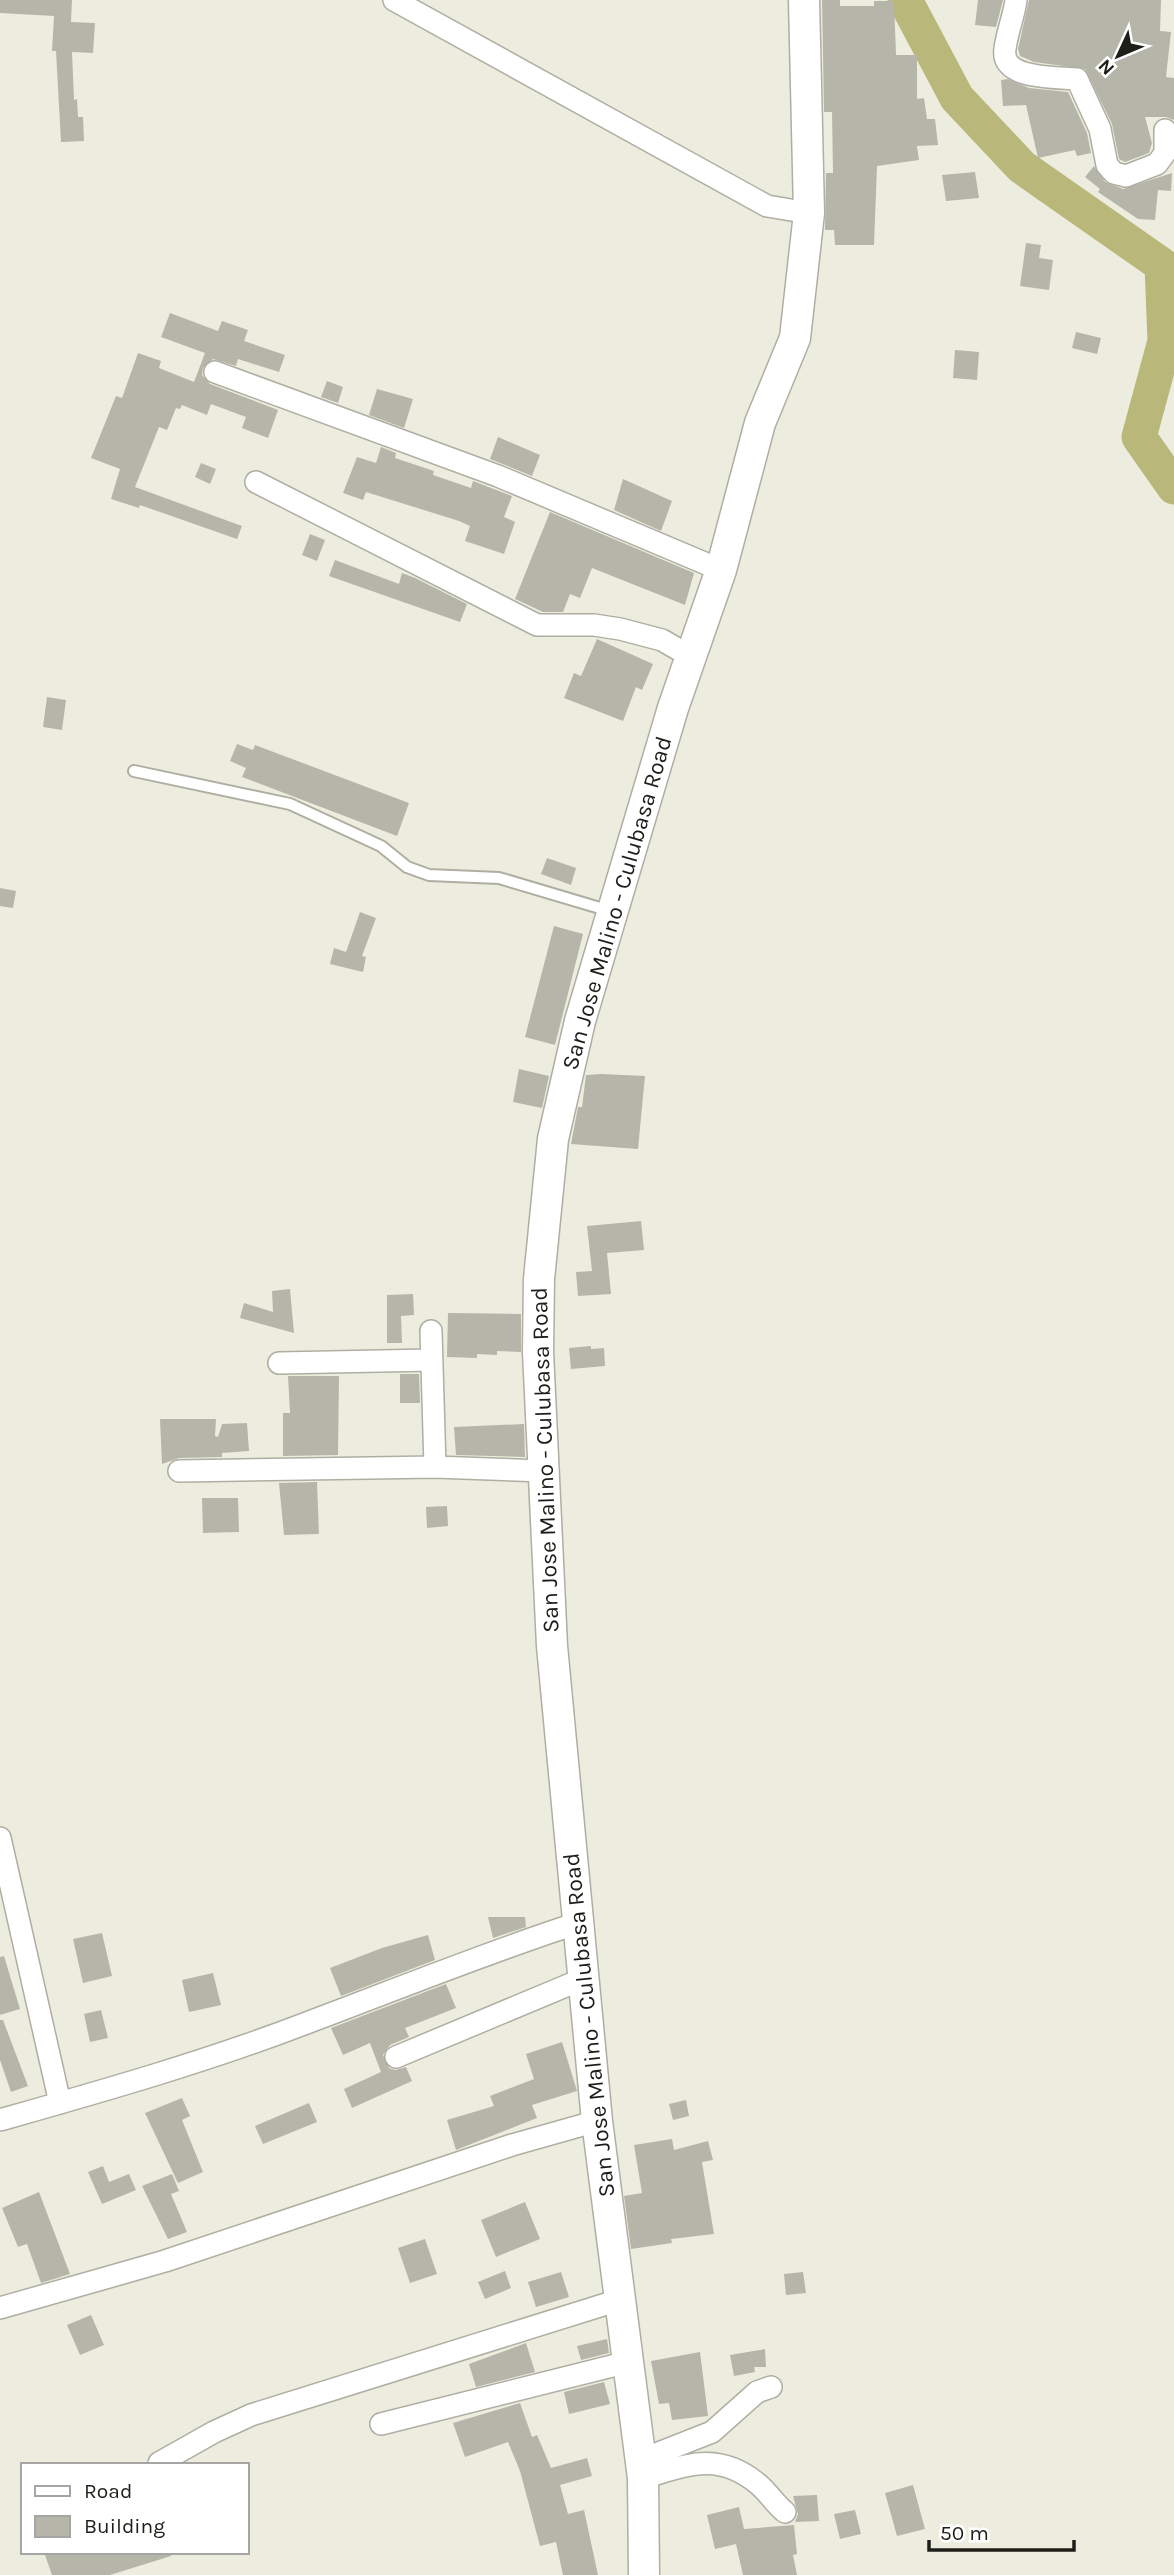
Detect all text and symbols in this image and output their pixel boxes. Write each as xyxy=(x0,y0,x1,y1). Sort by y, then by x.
north arrow xyxy=(1083,21,1153,91)
text: N xyxy=(1094,55,1119,80)
street label: San Jose Malino - Culubasa Road xyxy=(556,733,678,1073)
street label: San Jose Malino - Culubasa Road xyxy=(525,1287,565,1633)
street label: San Jose Malino - Culubasa Road xyxy=(558,1852,620,2198)
legend xyxy=(21,2463,248,2554)
text: Road xyxy=(84,2479,132,2503)
scale bar xyxy=(929,2508,1074,2552)
text: Building xyxy=(84,2514,165,2538)
text: 50 m xyxy=(940,2521,989,2545)

